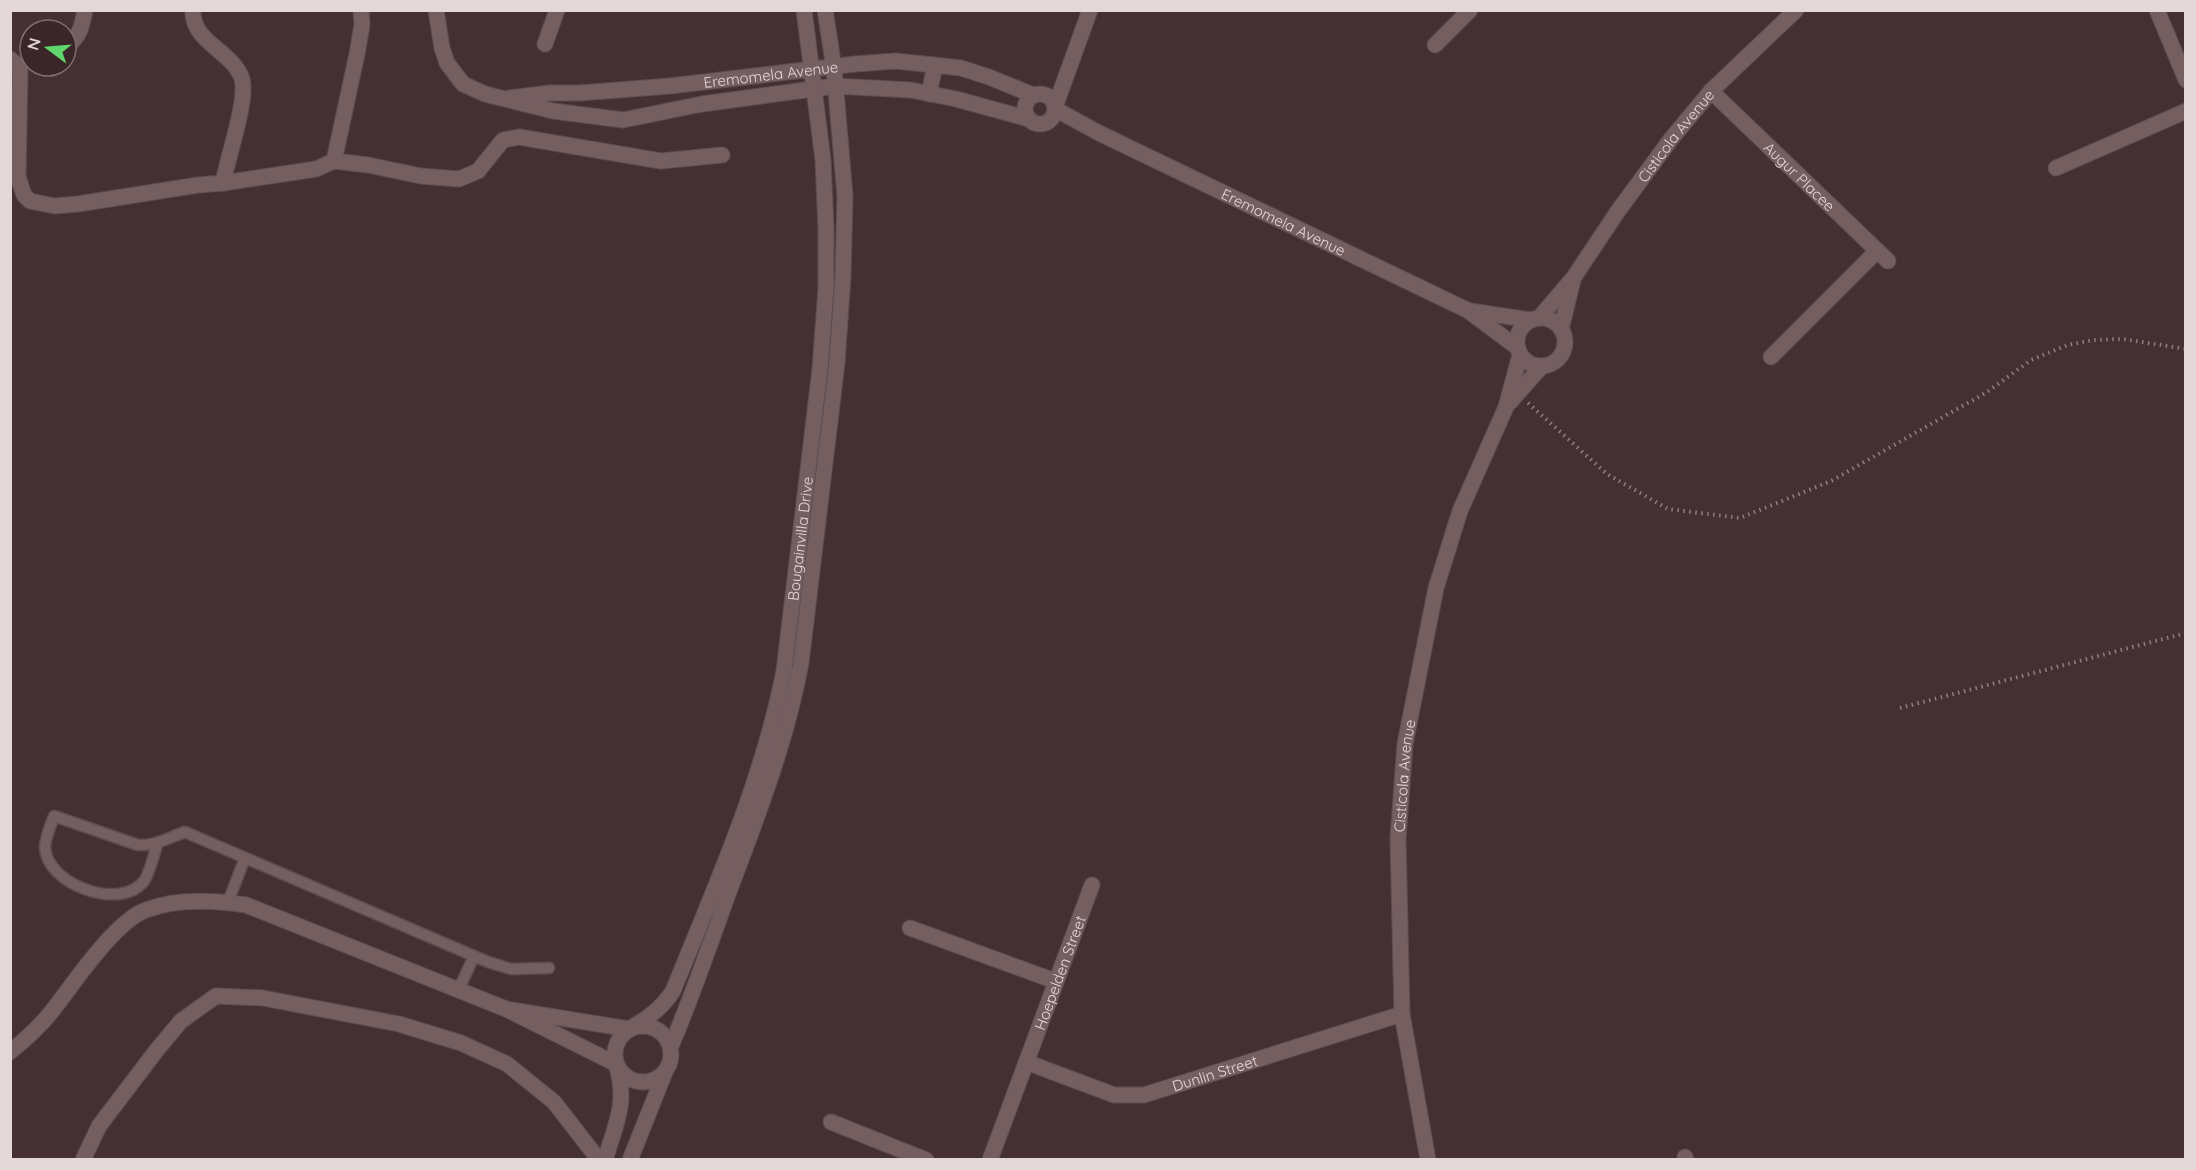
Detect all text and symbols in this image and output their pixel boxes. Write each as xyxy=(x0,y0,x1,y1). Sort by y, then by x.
north arrow xyxy=(18,18,78,78)
text: N xyxy=(22,35,45,52)
street label: Eremomela Avenue xyxy=(702,57,839,91)
street label: Cisticola Avenue xyxy=(1633,85,1718,186)
street label: Augur Placee xyxy=(1760,138,1839,215)
street label: Eremomela Avenue xyxy=(1219,184,1349,260)
street label: Bougainvilla Drive xyxy=(783,475,817,602)
street label: Cisticola Avenue xyxy=(1389,718,1419,833)
street label: Hoepelden Street xyxy=(1030,913,1089,1032)
street label: Dunlin Street xyxy=(1170,1051,1260,1095)

